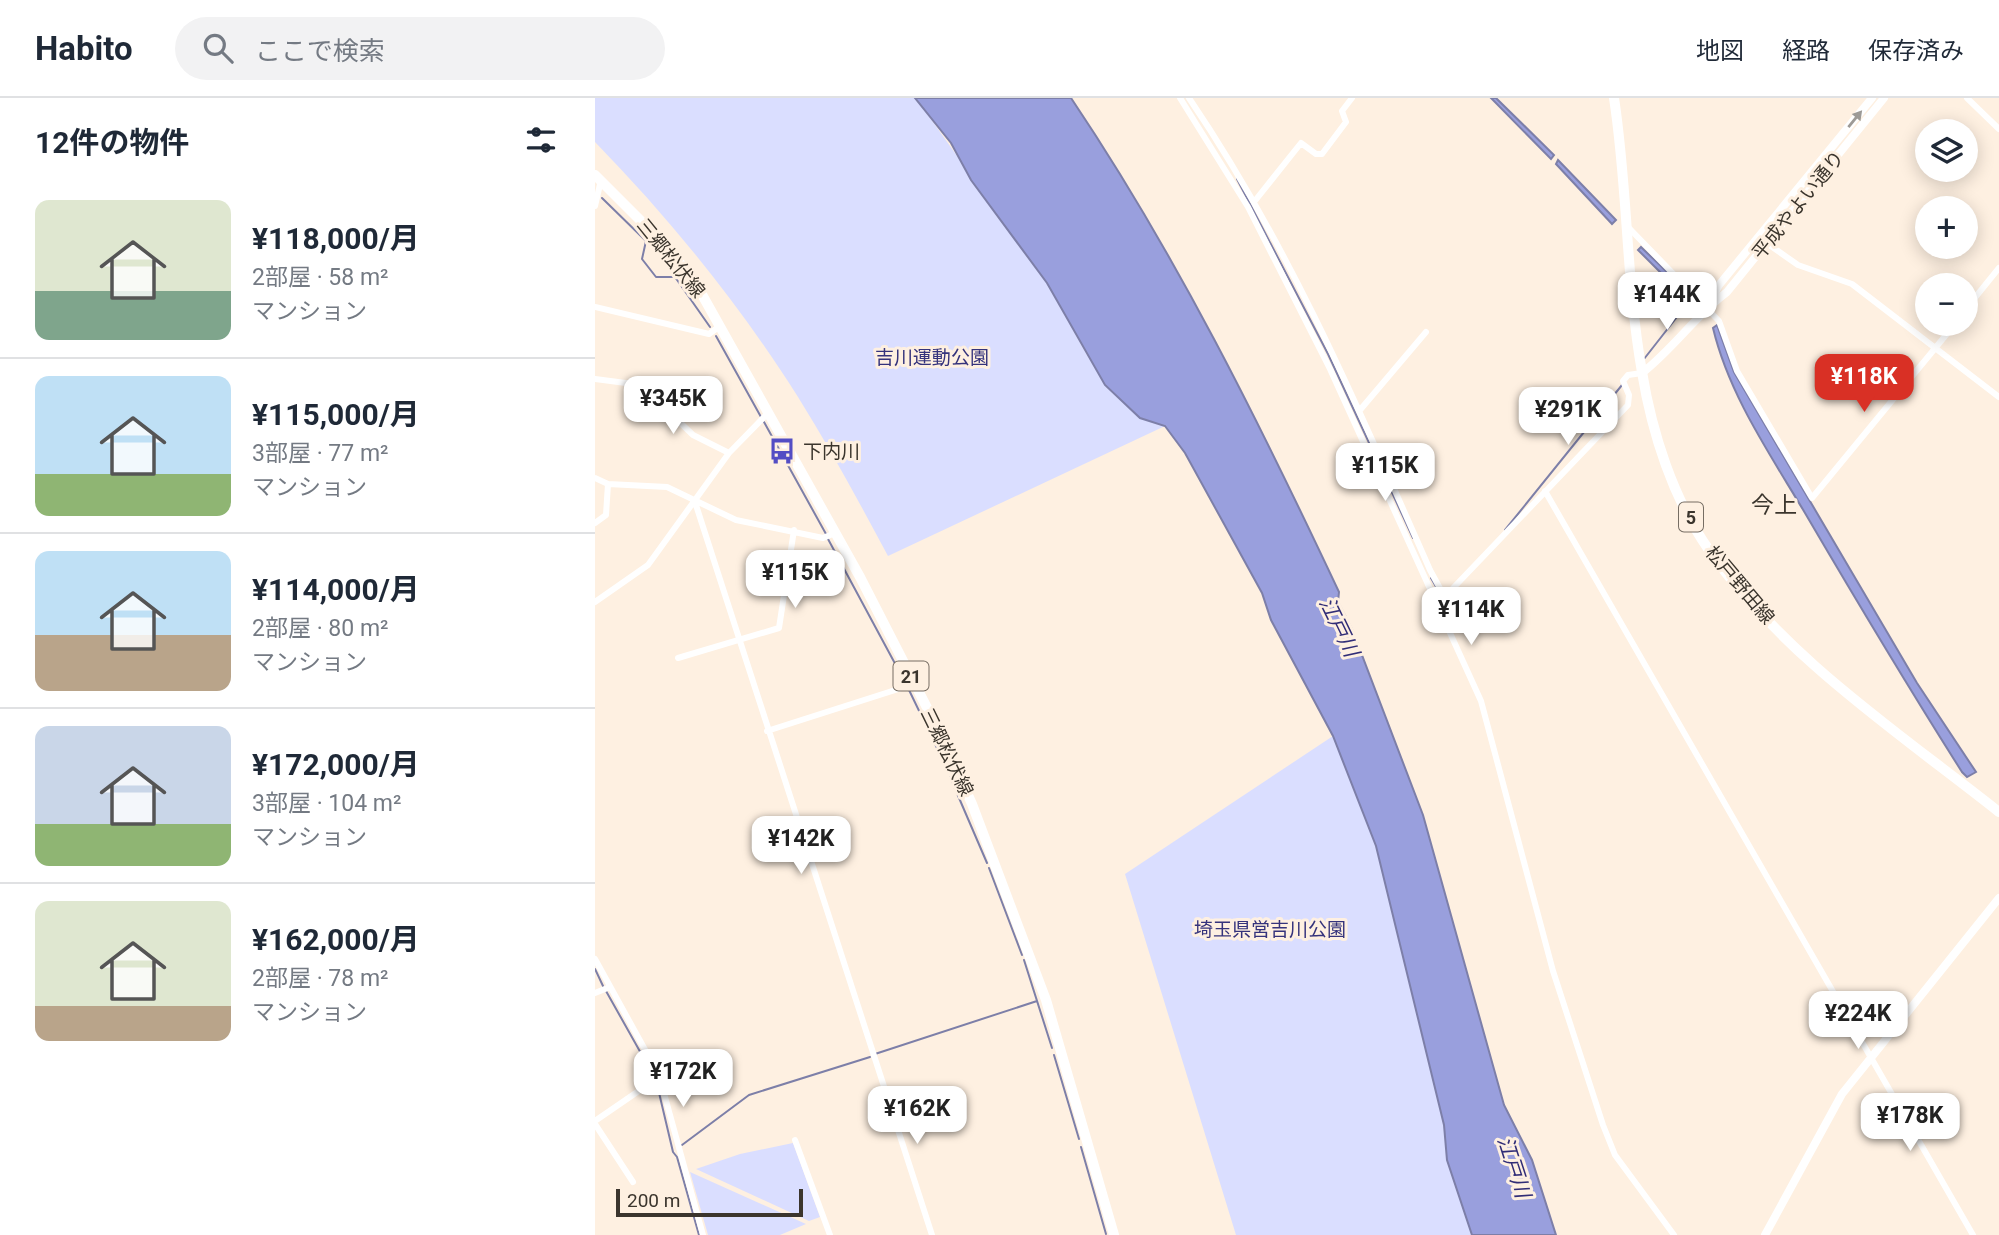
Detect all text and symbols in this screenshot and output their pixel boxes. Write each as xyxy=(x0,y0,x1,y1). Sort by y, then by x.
search box xyxy=(175,17,665,80)
text: Habito xyxy=(35,29,133,68)
icon: search xyxy=(199,29,237,67)
text: ここで検索 xyxy=(255,36,385,66)
text: 地図 xyxy=(1696,37,1744,65)
text: 経路 xyxy=(1782,37,1830,65)
text: 保存済み xyxy=(1868,37,1964,65)
one-way arrow xyxy=(1847,111,1862,128)
map controls xyxy=(1915,119,1978,336)
button: layers xyxy=(1915,119,1978,182)
icon: filters xyxy=(522,121,560,159)
text: 12件の物件 xyxy=(35,125,189,160)
street label: 平成やよい通り xyxy=(1747,146,1849,264)
button: + xyxy=(1915,196,1978,259)
street label: 三郷松伏線 xyxy=(632,214,710,302)
text: ¥118,000/月 xyxy=(252,221,420,256)
icon: home xyxy=(91,228,175,312)
text: 2部屋 · 58 m² xyxy=(252,264,389,291)
pin: ¥144K xyxy=(1618,272,1716,332)
button: − xyxy=(1915,273,1978,336)
text: ¥144K xyxy=(1634,281,1700,308)
text: マンション xyxy=(252,298,367,325)
park label: 吉川運動公園 xyxy=(875,346,989,369)
pin: ¥118K xyxy=(1815,354,1913,414)
text: ¥118K xyxy=(1831,363,1897,390)
pin: ¥345K xyxy=(624,376,722,436)
text: ¥345K xyxy=(640,385,706,412)
pin: ¥291K xyxy=(1519,388,1617,447)
text: ¥291K xyxy=(1535,396,1601,423)
text: ¥115,000/月 xyxy=(252,397,420,432)
icon: home xyxy=(91,404,175,488)
bus stop icon: 下内川 xyxy=(767,436,797,466)
text: 3部屋 · 77 m² xyxy=(252,440,389,467)
place label: 下内川 xyxy=(803,440,860,463)
pin: ¥115K xyxy=(1336,444,1434,503)
text: ¥115K xyxy=(1352,452,1418,479)
text: マンション xyxy=(252,474,367,501)
district label: 今上 xyxy=(1751,492,1797,519)
road number: 5 xyxy=(1679,502,1703,531)
street label: 松戸野田線 xyxy=(1701,541,1779,629)
pin: ¥115K xyxy=(746,550,844,610)
text: ¥115K xyxy=(762,559,828,586)
text: ¥114,000/月 xyxy=(252,572,420,607)
icon: home xyxy=(91,579,175,663)
pin: ¥114K xyxy=(1422,588,1520,647)
water label: 江戸川 xyxy=(1314,593,1364,662)
text: ¥114K xyxy=(1438,596,1504,623)
text: 2部屋 · 80 m² xyxy=(252,615,389,642)
text: マンション xyxy=(252,649,367,676)
road number: 21 xyxy=(893,662,929,690)
street label: 三郷松伏線 xyxy=(916,704,978,800)
text: ¥172,000/月 xyxy=(252,747,420,782)
icon: home xyxy=(91,754,175,838)
text: 3部屋 · 104 m² xyxy=(252,790,401,817)
pin: ¥142K xyxy=(752,816,850,876)
text: マンション xyxy=(252,824,367,851)
text: ¥142K xyxy=(768,825,834,852)
park label: 埼玉県営吉川公園 xyxy=(1194,918,1346,941)
text: ¥162,000/月 xyxy=(252,922,420,957)
icon: home xyxy=(91,929,175,1013)
text: 2部屋 · 78 m² xyxy=(252,965,389,992)
pin: ¥224K xyxy=(1809,992,1907,1051)
text: マンション xyxy=(252,999,367,1026)
text: ¥224K xyxy=(1825,1000,1891,1027)
pin: ¥172K xyxy=(634,1049,732,1109)
text: ¥172K xyxy=(650,1058,716,1085)
pin: ¥162K xyxy=(868,1086,966,1146)
pin: ¥178K xyxy=(1861,1094,1959,1153)
text: ¥162K xyxy=(884,1095,950,1122)
text: ¥178K xyxy=(1877,1102,1943,1129)
water label: 江戸川 xyxy=(1493,1133,1536,1203)
scale bar xyxy=(616,1186,803,1218)
text: 200 m xyxy=(627,1189,680,1212)

